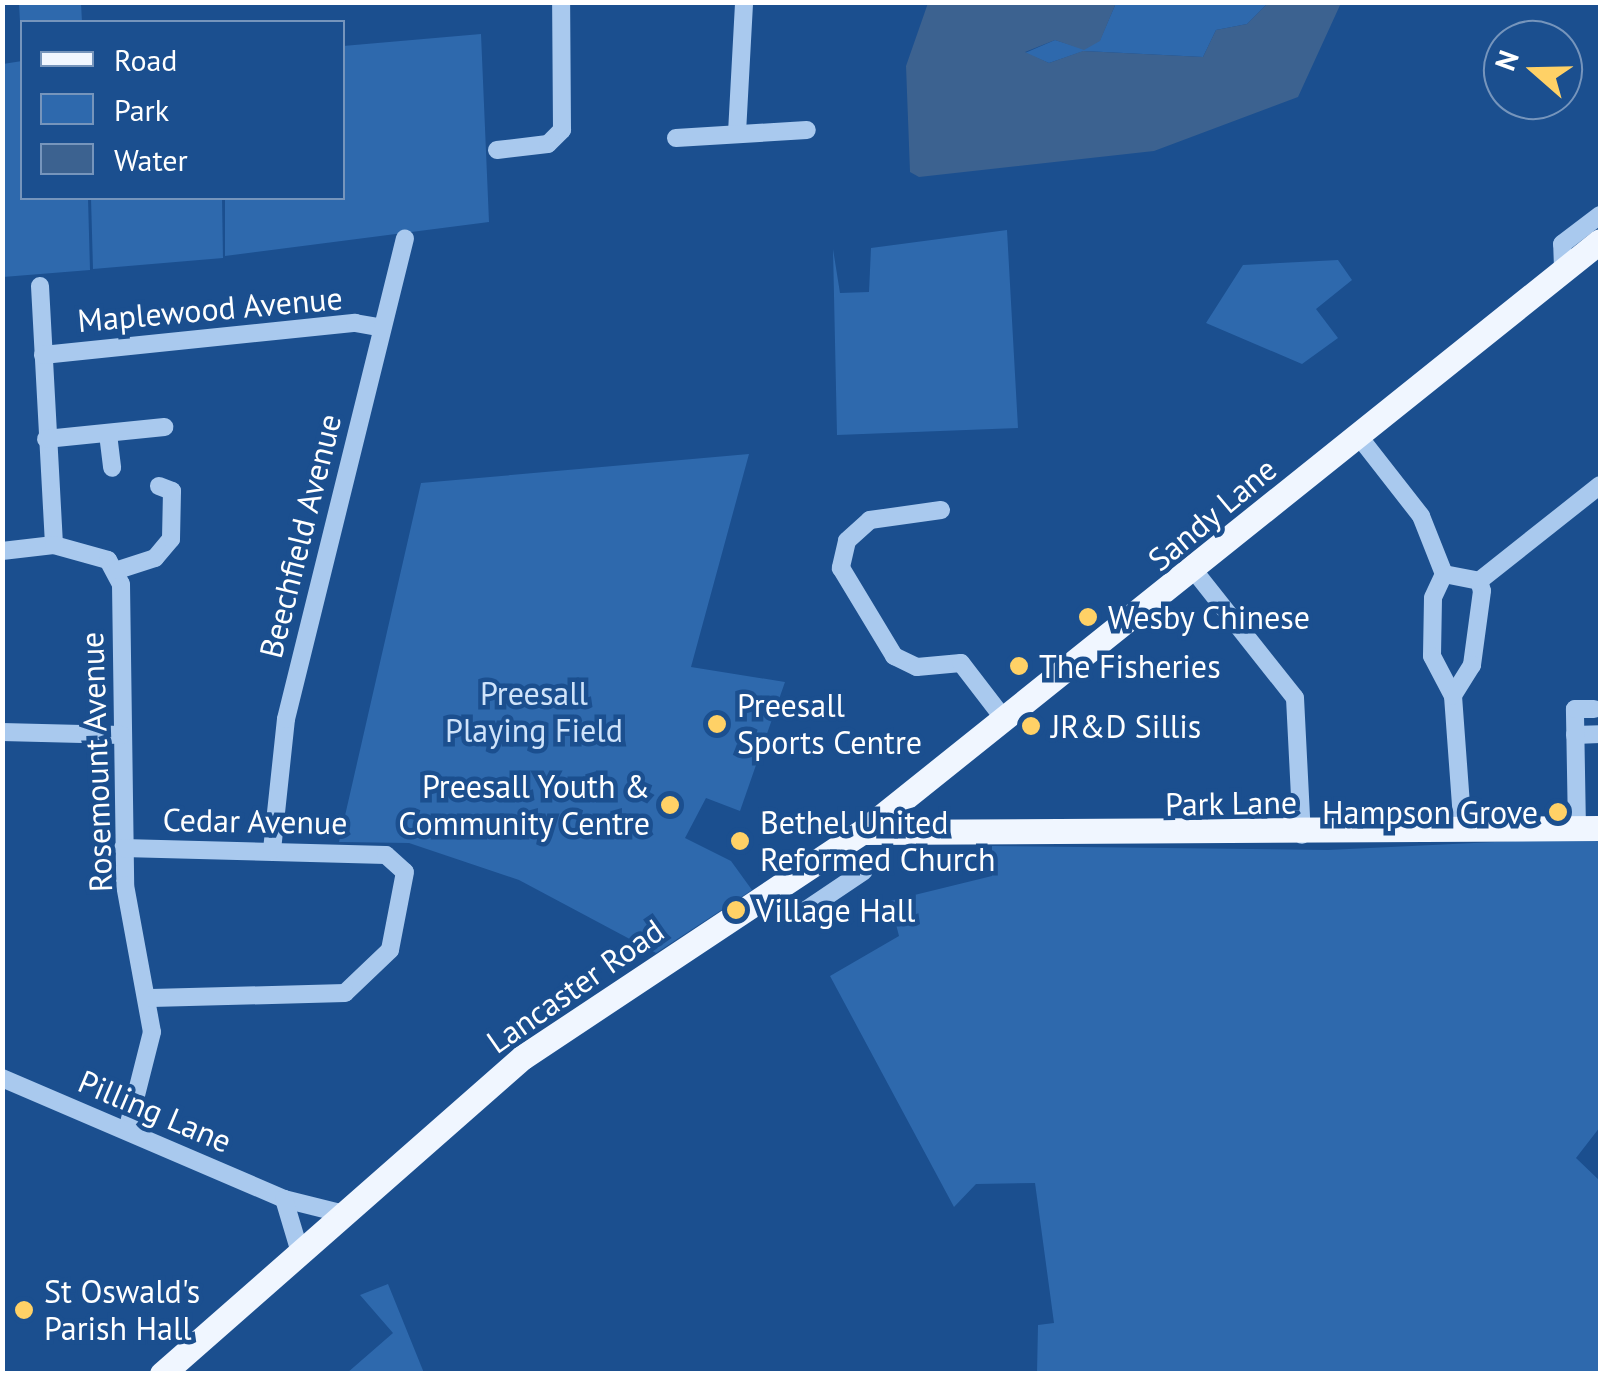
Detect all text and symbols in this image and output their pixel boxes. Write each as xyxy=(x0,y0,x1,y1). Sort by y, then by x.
legend xyxy=(20,20,345,200)
north arrow xyxy=(1483,20,1583,120)
text: Road xyxy=(114,40,178,79)
text: N xyxy=(1486,45,1527,75)
text: Park xyxy=(114,90,169,129)
text: Water xyxy=(114,140,188,179)
street label: Maplewood Avenue xyxy=(75,278,345,340)
street label: Beechfield Avenue xyxy=(251,410,349,662)
street label: Sandy Lane xyxy=(1140,449,1284,579)
place label: Wesby Chinese xyxy=(1108,598,1311,636)
marker: Wesby Chinese xyxy=(1077,606,1099,628)
street label: Rosemount Avenue xyxy=(72,631,120,893)
place label: The Fisheries xyxy=(1039,647,1221,685)
marker: The Fisheries xyxy=(1008,655,1030,677)
park label: Preesall Playing Field xyxy=(445,675,623,750)
place label: Preesall Sports Centre xyxy=(737,687,922,762)
place label: JR&D Sillis xyxy=(1051,707,1201,745)
marker: Preesall Sports Centre xyxy=(706,713,728,735)
marker: JR&D Sillis xyxy=(1020,715,1042,737)
place label: Preesall Youth & Community Centre xyxy=(397,768,650,843)
street label: Park Lane xyxy=(1164,783,1298,823)
place label: Hampson Grove xyxy=(1322,793,1538,831)
marker: Preesall Youth & Community Centre xyxy=(659,794,681,816)
street label: Cedar Avenue xyxy=(162,800,348,842)
marker: Hampson Grove xyxy=(1547,801,1569,823)
place label: Bethel United Reformed Church xyxy=(760,804,995,879)
marker: Bethel United Reformed Church xyxy=(729,830,751,852)
place label: Village Hall xyxy=(756,891,915,929)
marker: Village Hall xyxy=(725,899,747,921)
street label: Lancaster Road xyxy=(479,911,671,1061)
street label: Pilling Lane xyxy=(73,1062,237,1160)
place label: St Oswald's Parish Hall xyxy=(44,1273,200,1348)
marker: St Oswald's Parish Hall xyxy=(13,1299,35,1321)

